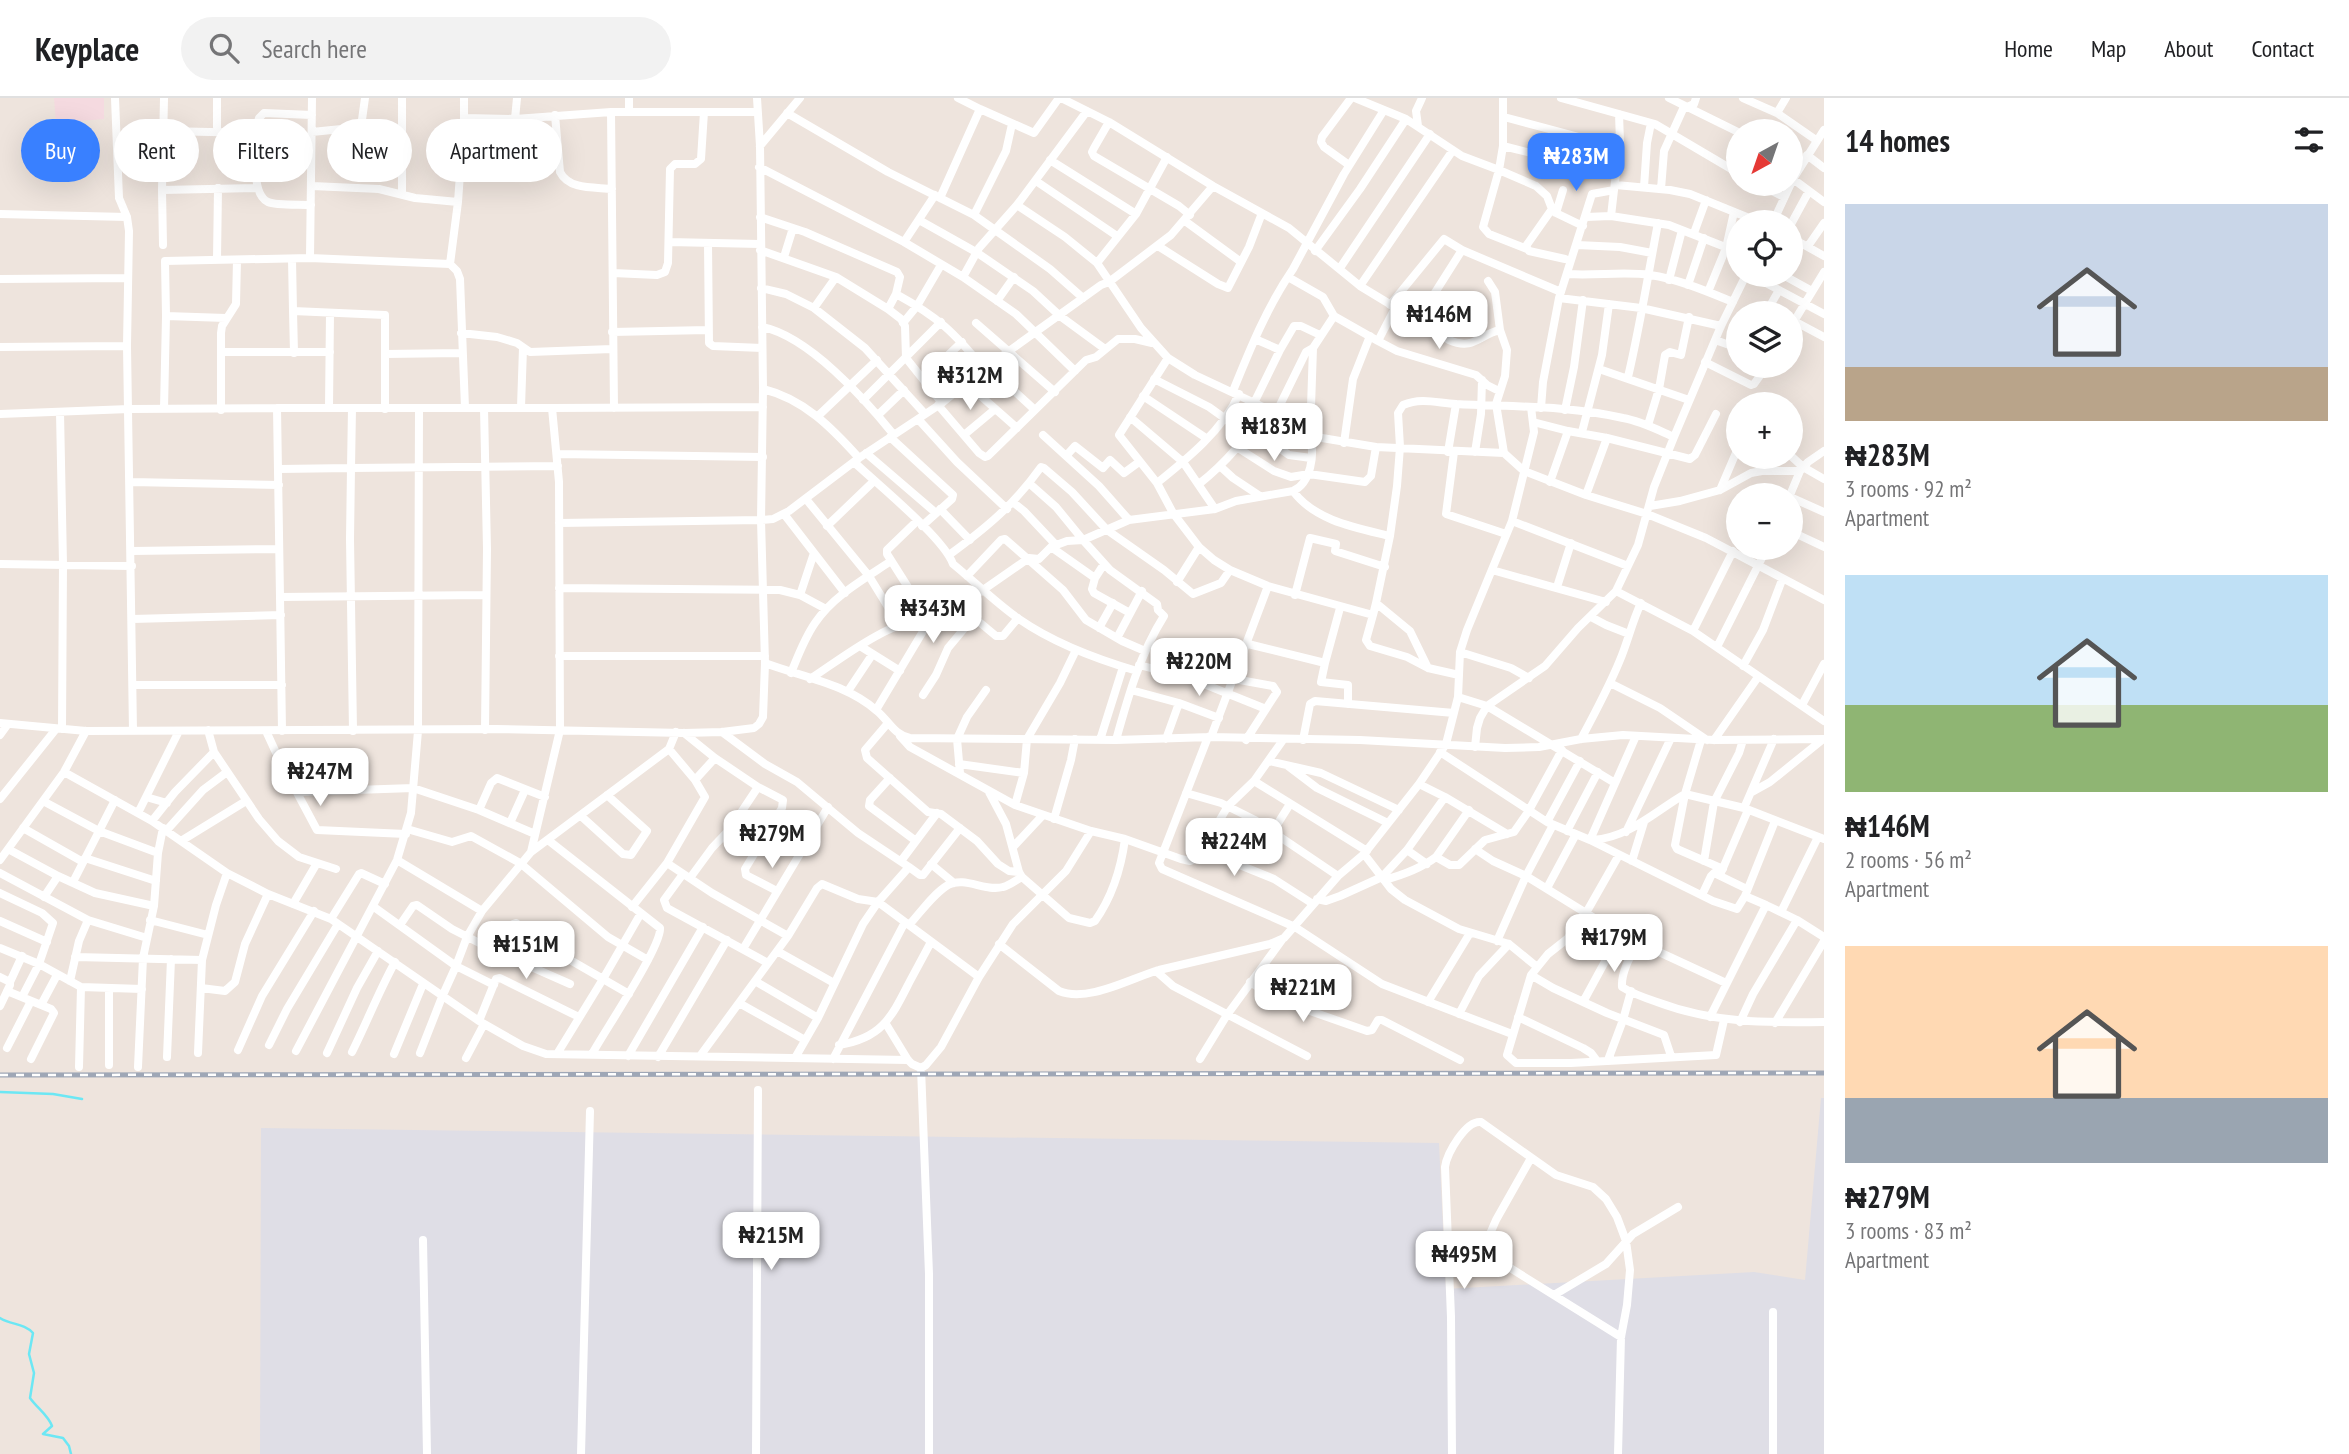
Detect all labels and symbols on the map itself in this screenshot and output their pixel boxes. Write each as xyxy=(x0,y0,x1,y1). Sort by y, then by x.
north arrow xyxy=(1726,119,1802,196)
pin: ₦283M xyxy=(1527,134,1625,193)
pin: ₦146M xyxy=(1390,292,1488,351)
pin: ₦312M xyxy=(921,352,1019,412)
pin: ₦183M xyxy=(1225,404,1323,463)
pin: ₦343M xyxy=(884,586,982,645)
pin: ₦220M xyxy=(1150,638,1248,698)
pin: ₦247M xyxy=(271,748,369,808)
pin: ₦279M xyxy=(723,810,821,870)
pin: ₦224M xyxy=(1185,818,1283,878)
pin: ₦179M xyxy=(1565,914,1663,974)
pin: ₦151M xyxy=(477,922,575,981)
pin: ₦221M xyxy=(1254,964,1352,1024)
pin: ₦215M xyxy=(722,1212,820,1272)
pin: ₦495M xyxy=(1415,1232,1513,1291)

